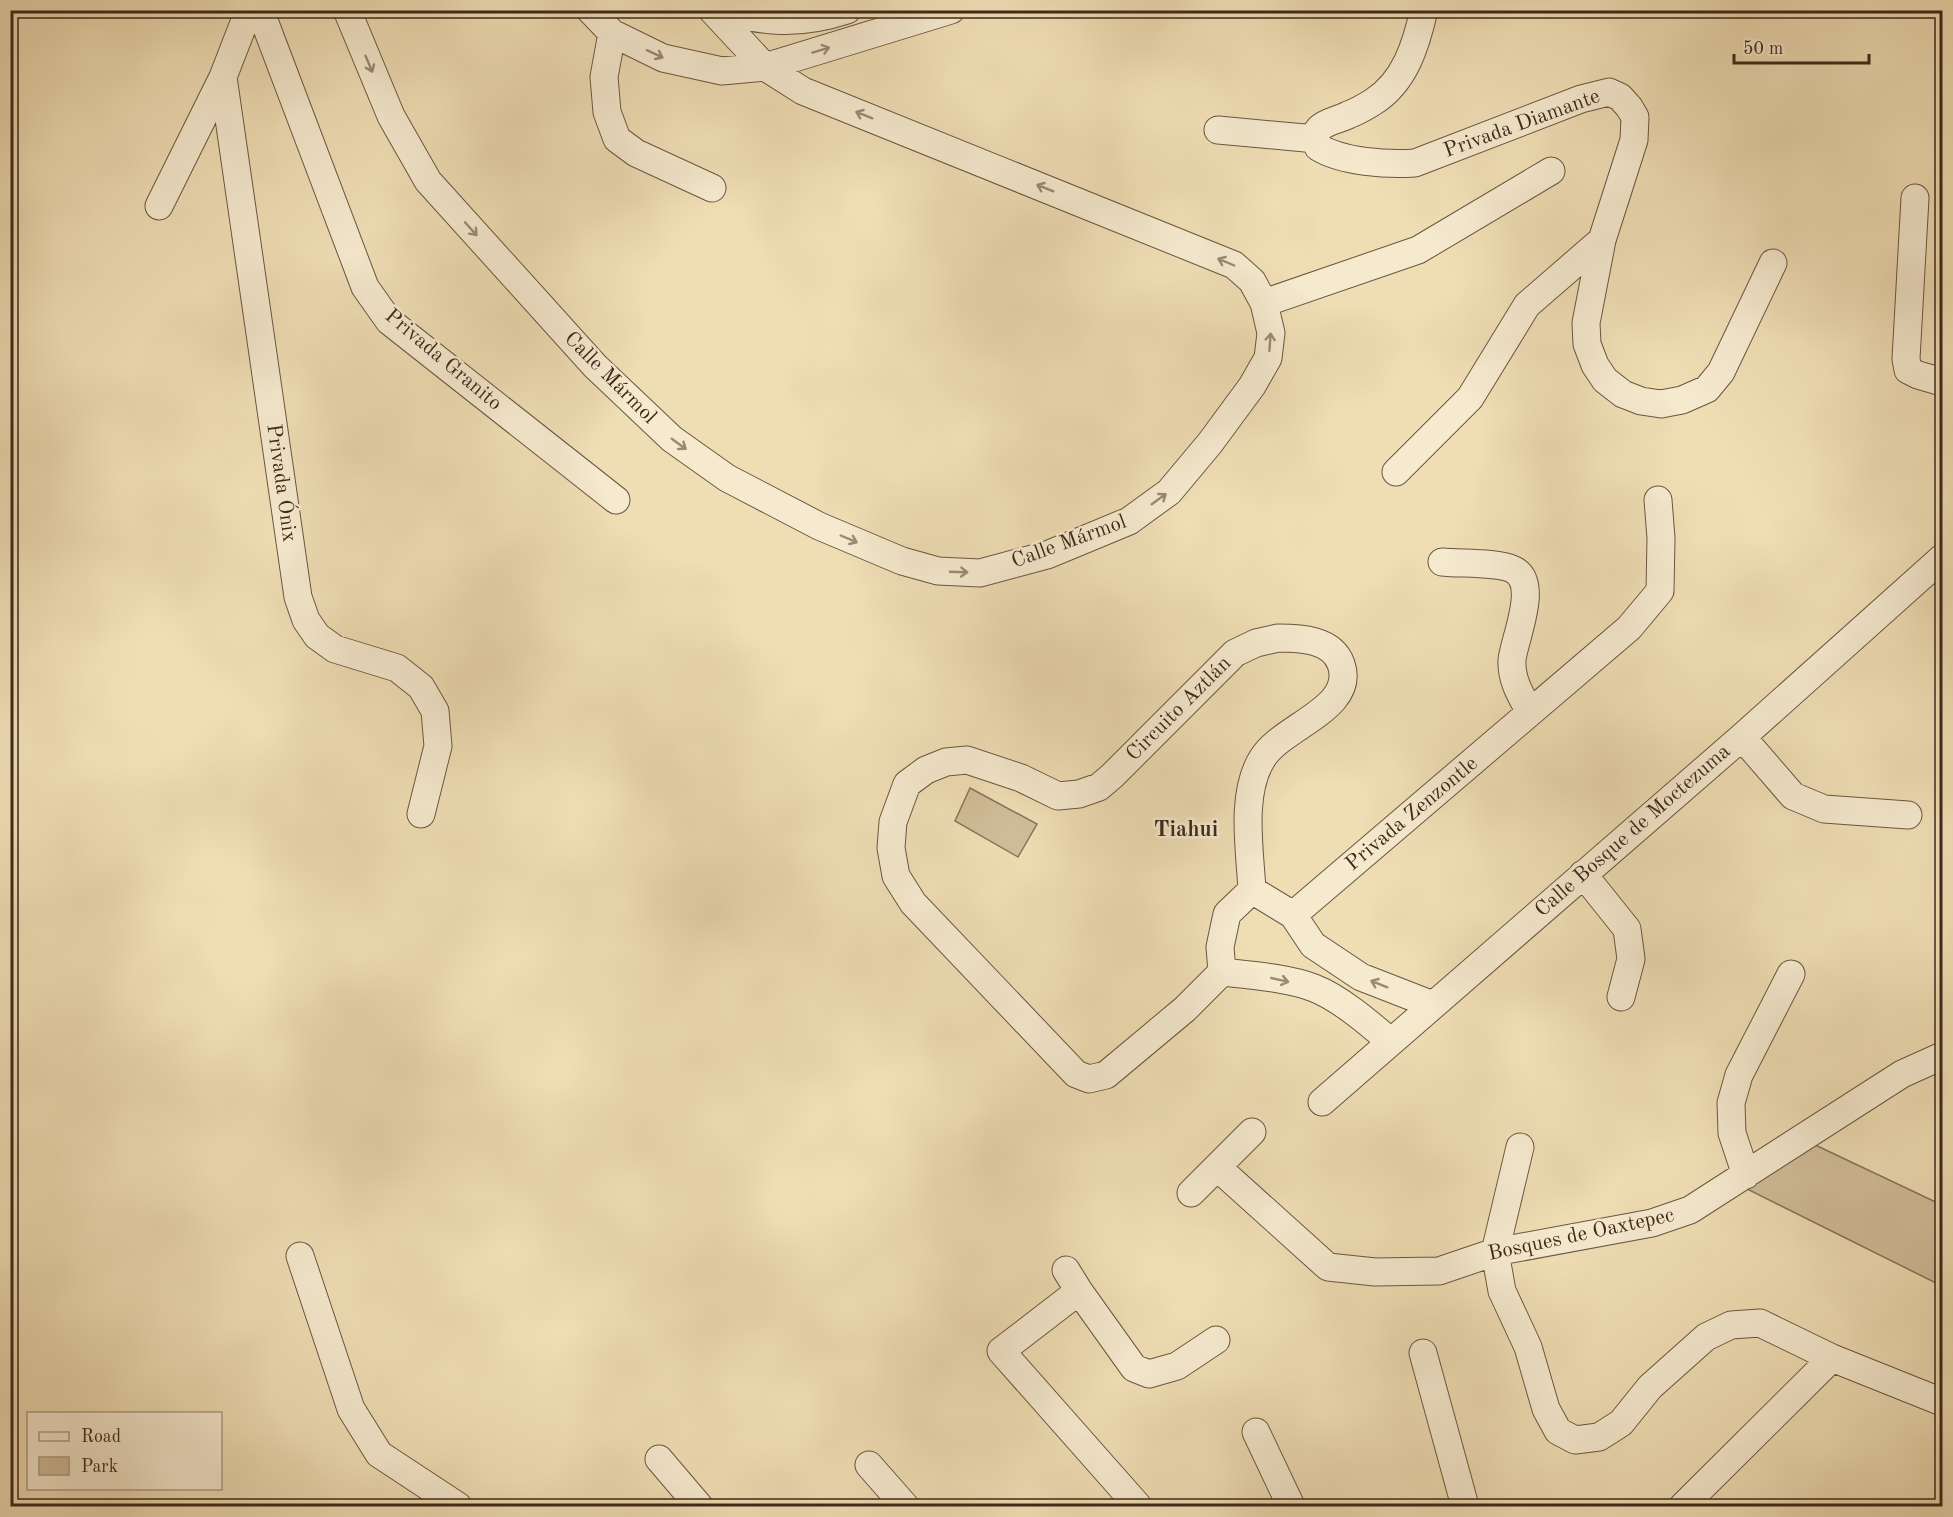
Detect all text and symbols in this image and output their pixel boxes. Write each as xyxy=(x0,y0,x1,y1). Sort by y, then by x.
scale bar xyxy=(1734,27,1869,65)
text: 50 m xyxy=(1743,40,1783,58)
one-way arrow xyxy=(811,44,830,55)
one-way arrow xyxy=(646,48,664,60)
one-way arrow xyxy=(364,55,375,73)
street label: Privada Diamante xyxy=(1441,86,1603,162)
one-way arrow xyxy=(856,109,874,120)
one-way arrow xyxy=(1037,182,1055,193)
one-way arrow xyxy=(464,221,478,236)
one-way arrow xyxy=(1217,255,1235,266)
street label: Privada Granito xyxy=(381,305,505,415)
street label: Calle Mármol xyxy=(560,328,660,428)
one-way arrow xyxy=(1264,333,1275,353)
street label: Privada Ónix xyxy=(262,422,305,544)
one-way arrow xyxy=(671,438,687,450)
one-way arrow xyxy=(1151,493,1167,506)
street label: Calle Mármol xyxy=(1009,511,1130,573)
one-way arrow xyxy=(839,534,858,545)
one-way arrow xyxy=(949,566,969,578)
street label: Circuito Aztlán xyxy=(1123,653,1235,765)
street label: Calle Bosque de Moctezuma xyxy=(1531,741,1735,921)
street label: Privada Zenzontle xyxy=(1342,753,1482,875)
district label: Tiahui xyxy=(1154,819,1218,841)
one-way arrow xyxy=(1269,975,1289,986)
one-way arrow xyxy=(1370,978,1389,989)
street label: Bosques de Oaxtepec xyxy=(1486,1205,1676,1265)
legend xyxy=(27,1412,222,1490)
text: Road xyxy=(81,1428,121,1446)
text: Park xyxy=(81,1458,118,1476)

